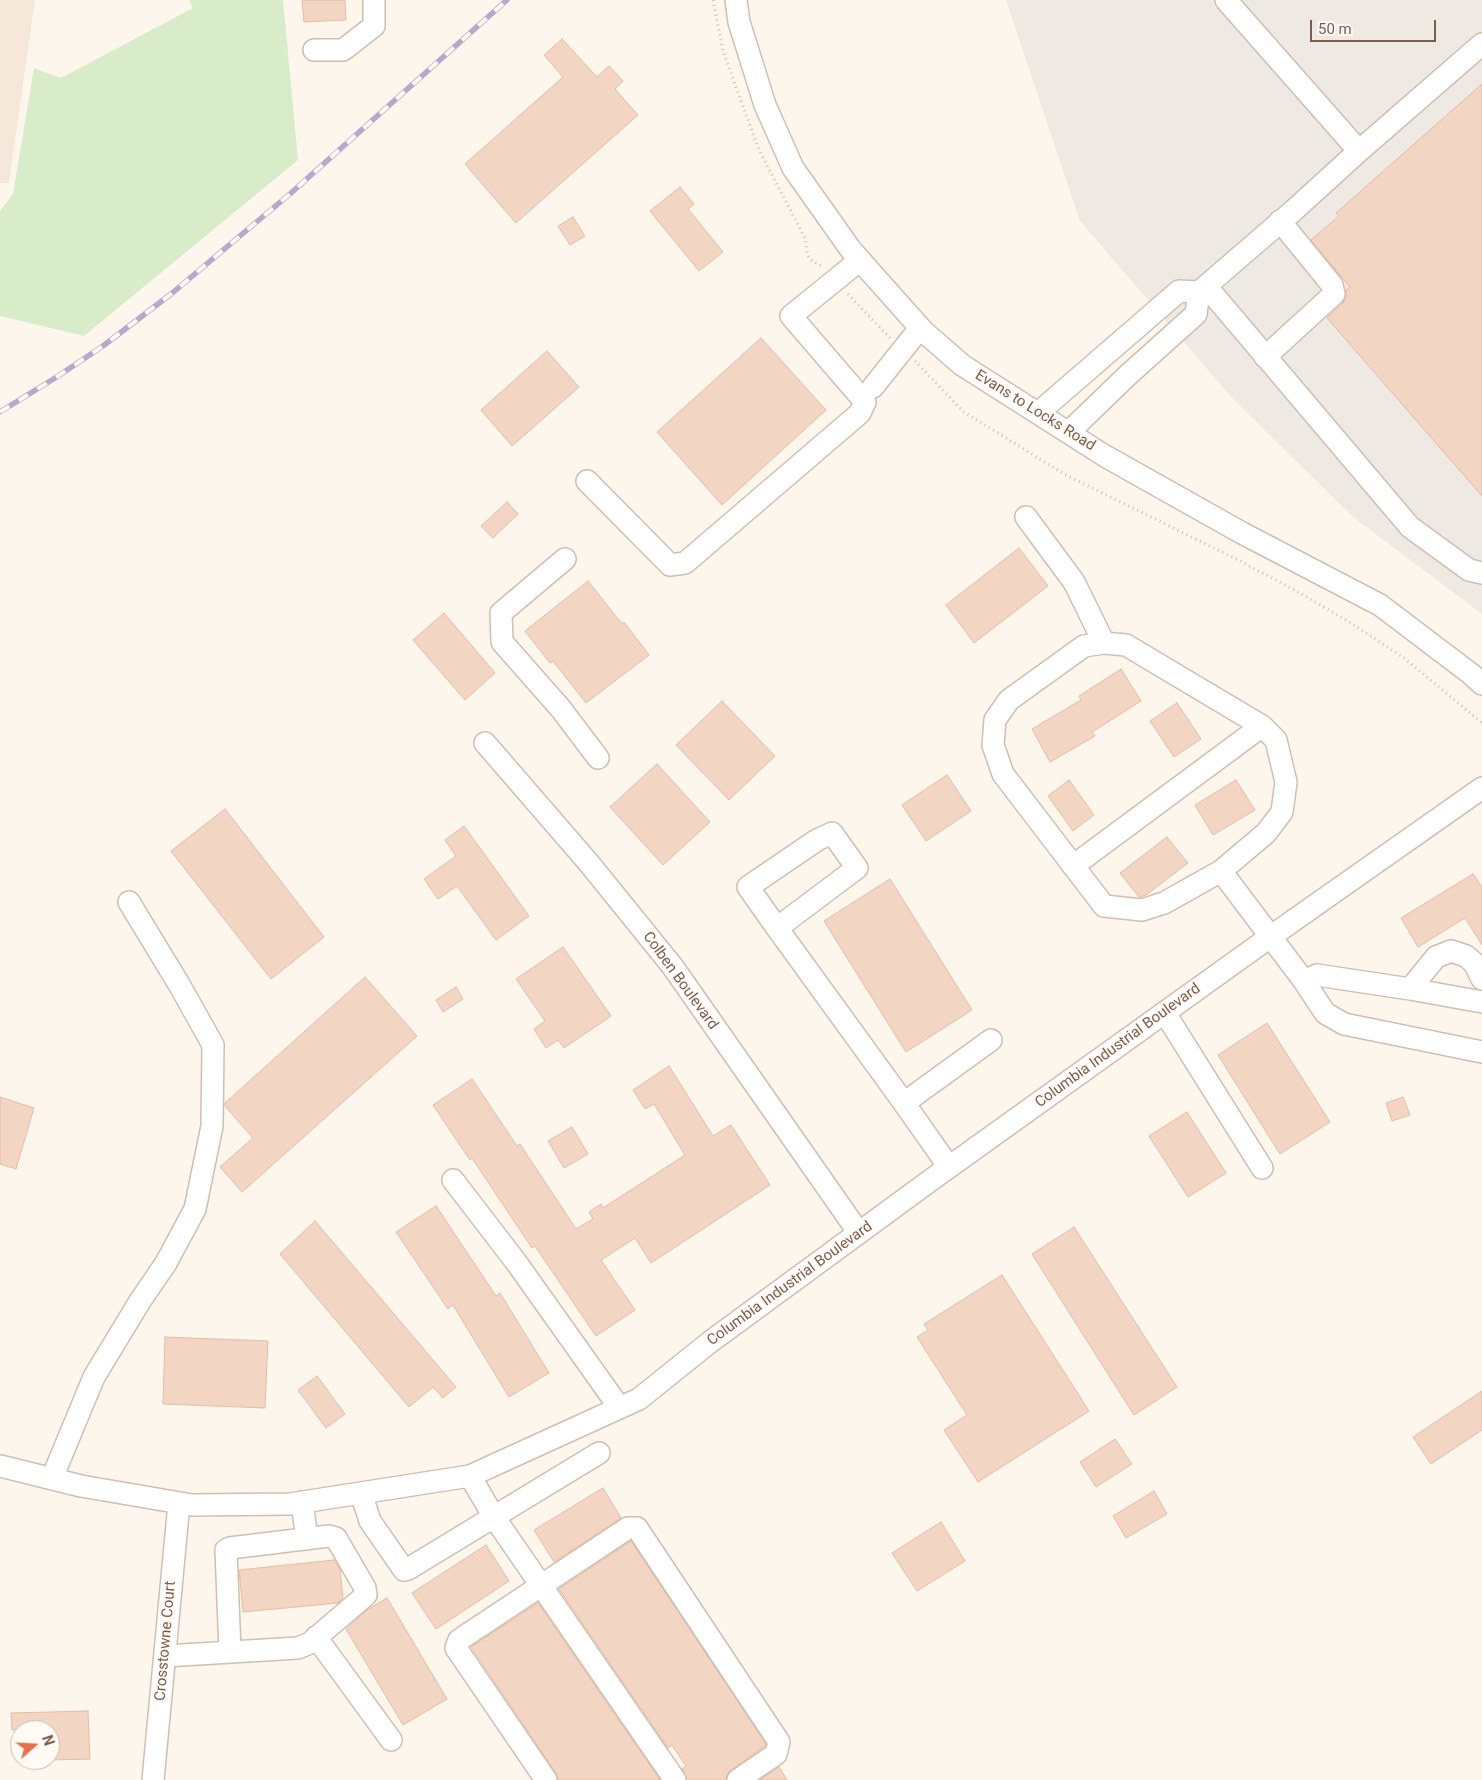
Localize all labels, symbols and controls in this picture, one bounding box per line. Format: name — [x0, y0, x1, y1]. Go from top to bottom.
scale bar — [1312, 10, 1438, 42]
text: 50 m — [1318, 20, 1352, 38]
street label: Evans to Locks Road — [972, 367, 1098, 455]
street label: Colben Boulevard — [638, 928, 722, 1034]
street label: Columbia Industrial Boulevard — [1032, 980, 1204, 1112]
street label: Columbia Industrial Boulevard — [704, 1218, 876, 1350]
street label: Crosstowne Court — [152, 1580, 180, 1702]
north arrow — [10, 1720, 60, 1770]
text: N — [39, 1733, 57, 1748]

